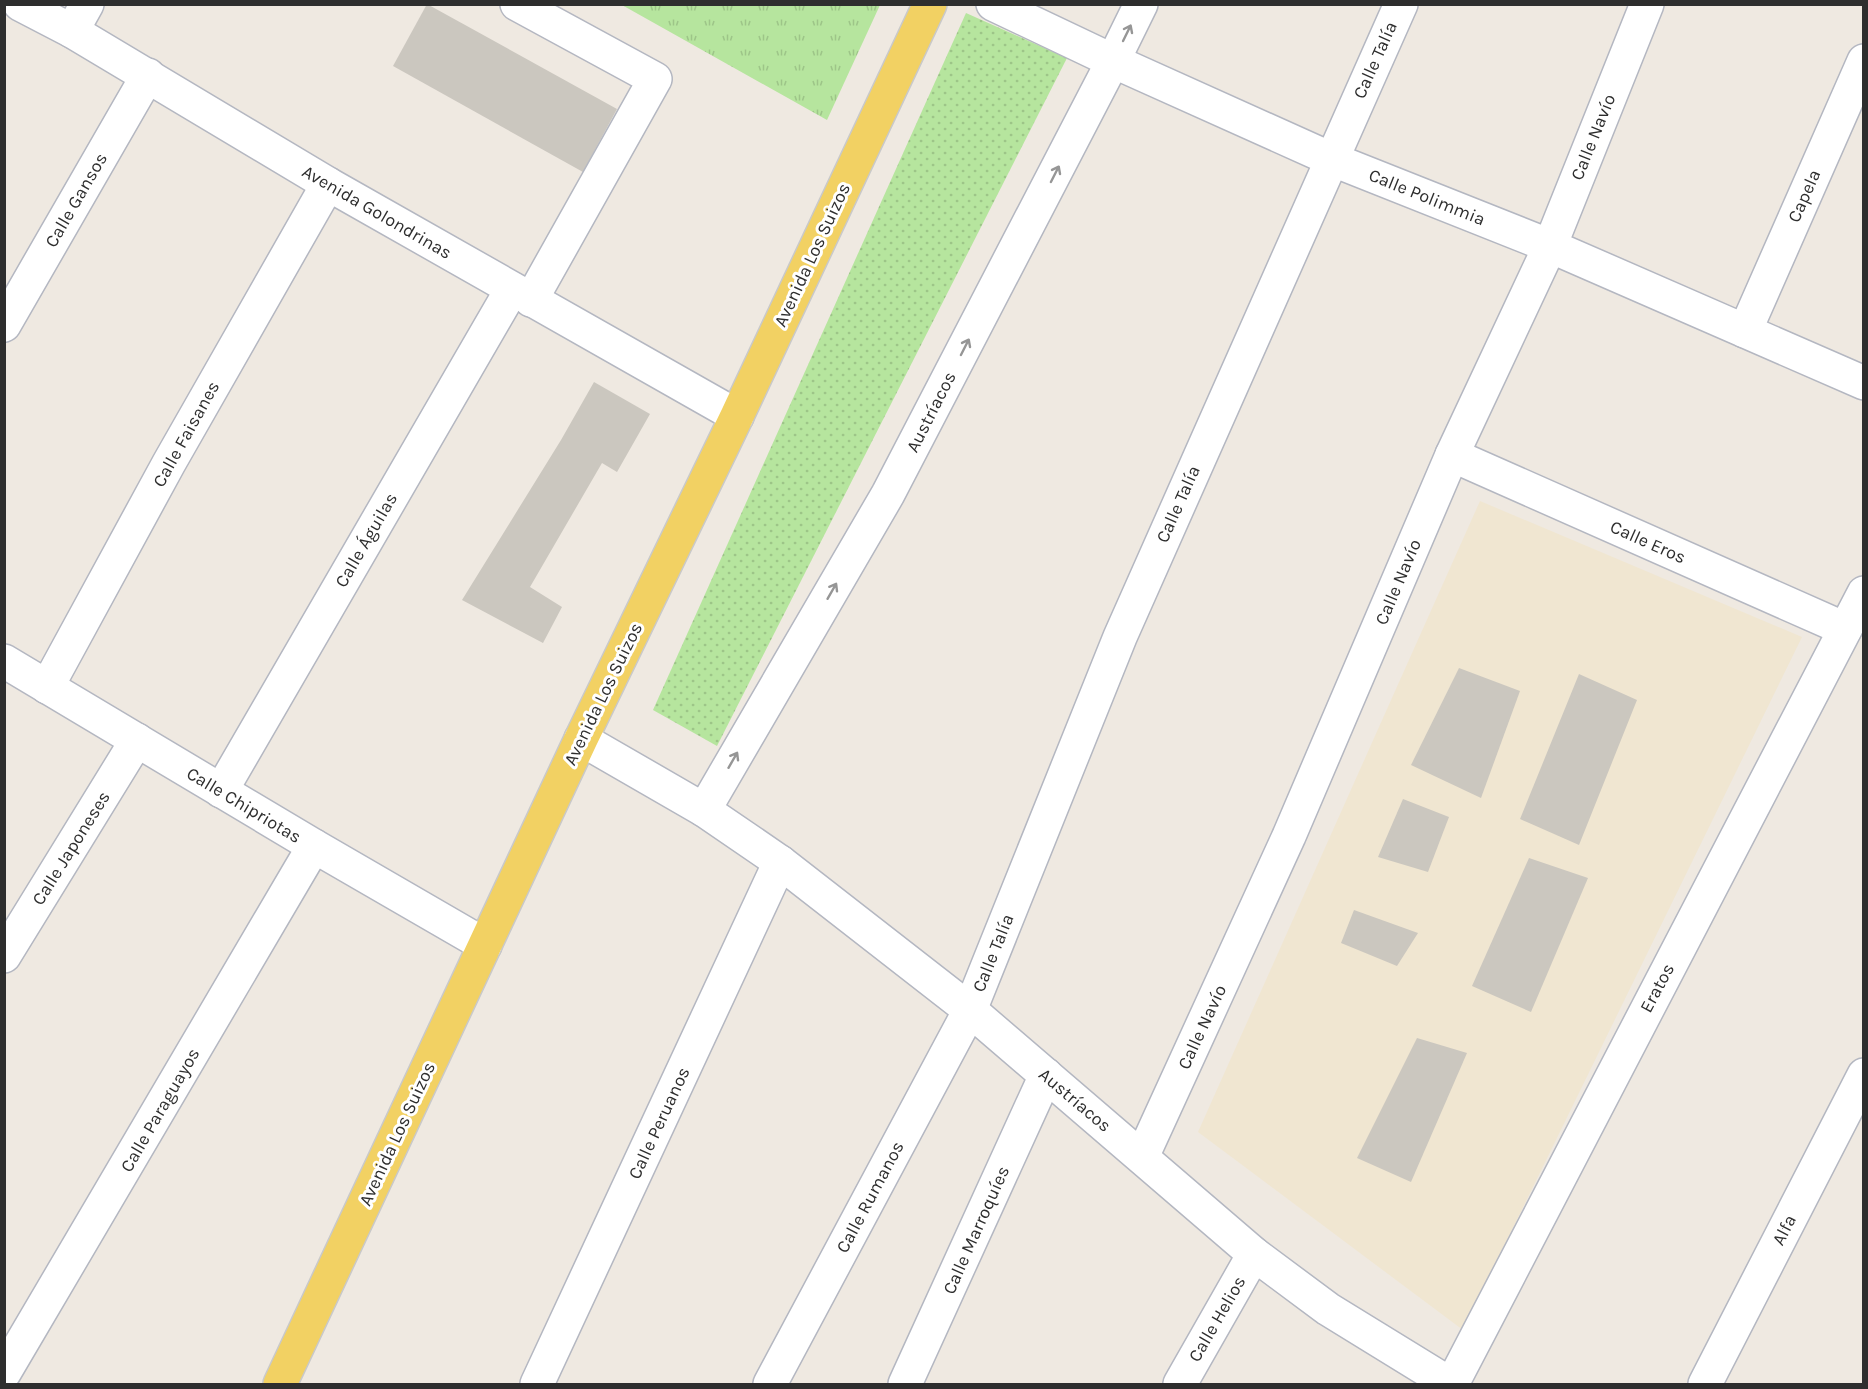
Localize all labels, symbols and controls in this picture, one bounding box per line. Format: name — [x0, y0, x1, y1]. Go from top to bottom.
street label: Calle Talía — [1348, 18, 1402, 102]
one-way arrow — [1122, 24, 1133, 42]
street label: Calle Navío — [1566, 91, 1620, 183]
street label: Calle Gansos — [40, 149, 112, 251]
street label: Avenida Golondrinas — [298, 160, 456, 264]
street label: Calle Polimmia — [1366, 164, 1488, 230]
one-way arrow — [1050, 165, 1061, 183]
street label: Capela — [1783, 166, 1825, 226]
street label: Avenida Los Suizos — [769, 180, 855, 330]
one-way arrow — [960, 338, 971, 356]
street label: Austríacos — [901, 368, 961, 456]
street label: Calle Faisanes — [148, 377, 224, 491]
street label: Calle Talía — [1151, 462, 1205, 546]
street label: Calle Águilas — [329, 488, 402, 591]
street label: Calle Eros — [1607, 516, 1689, 568]
street label: Calle Navío — [1370, 536, 1426, 628]
one-way arrow — [826, 583, 838, 600]
street label: Avenida Los Suizos — [559, 619, 647, 769]
one-way arrow — [728, 752, 740, 769]
street label: Calle Chipriotas — [183, 762, 305, 848]
street label: Calle Japoneses — [27, 787, 115, 909]
street label: Calle Talía — [967, 911, 1019, 995]
street label: Eratos — [1635, 960, 1679, 1016]
street label: Calle Navío — [1173, 981, 1231, 1073]
street label: Calle Paraguayos — [116, 1044, 204, 1176]
street label: Avenida Los Suizos — [354, 1059, 440, 1209]
street label: Calle Peruanos — [623, 1063, 695, 1183]
street label: Austríacos — [1034, 1063, 1116, 1137]
street label: Calle Rumanos — [831, 1137, 909, 1257]
street label: Calle Marroquíes — [938, 1162, 1014, 1298]
street label: Alfa — [1767, 1211, 1801, 1249]
street label: Calle Helios — [1184, 1272, 1250, 1366]

